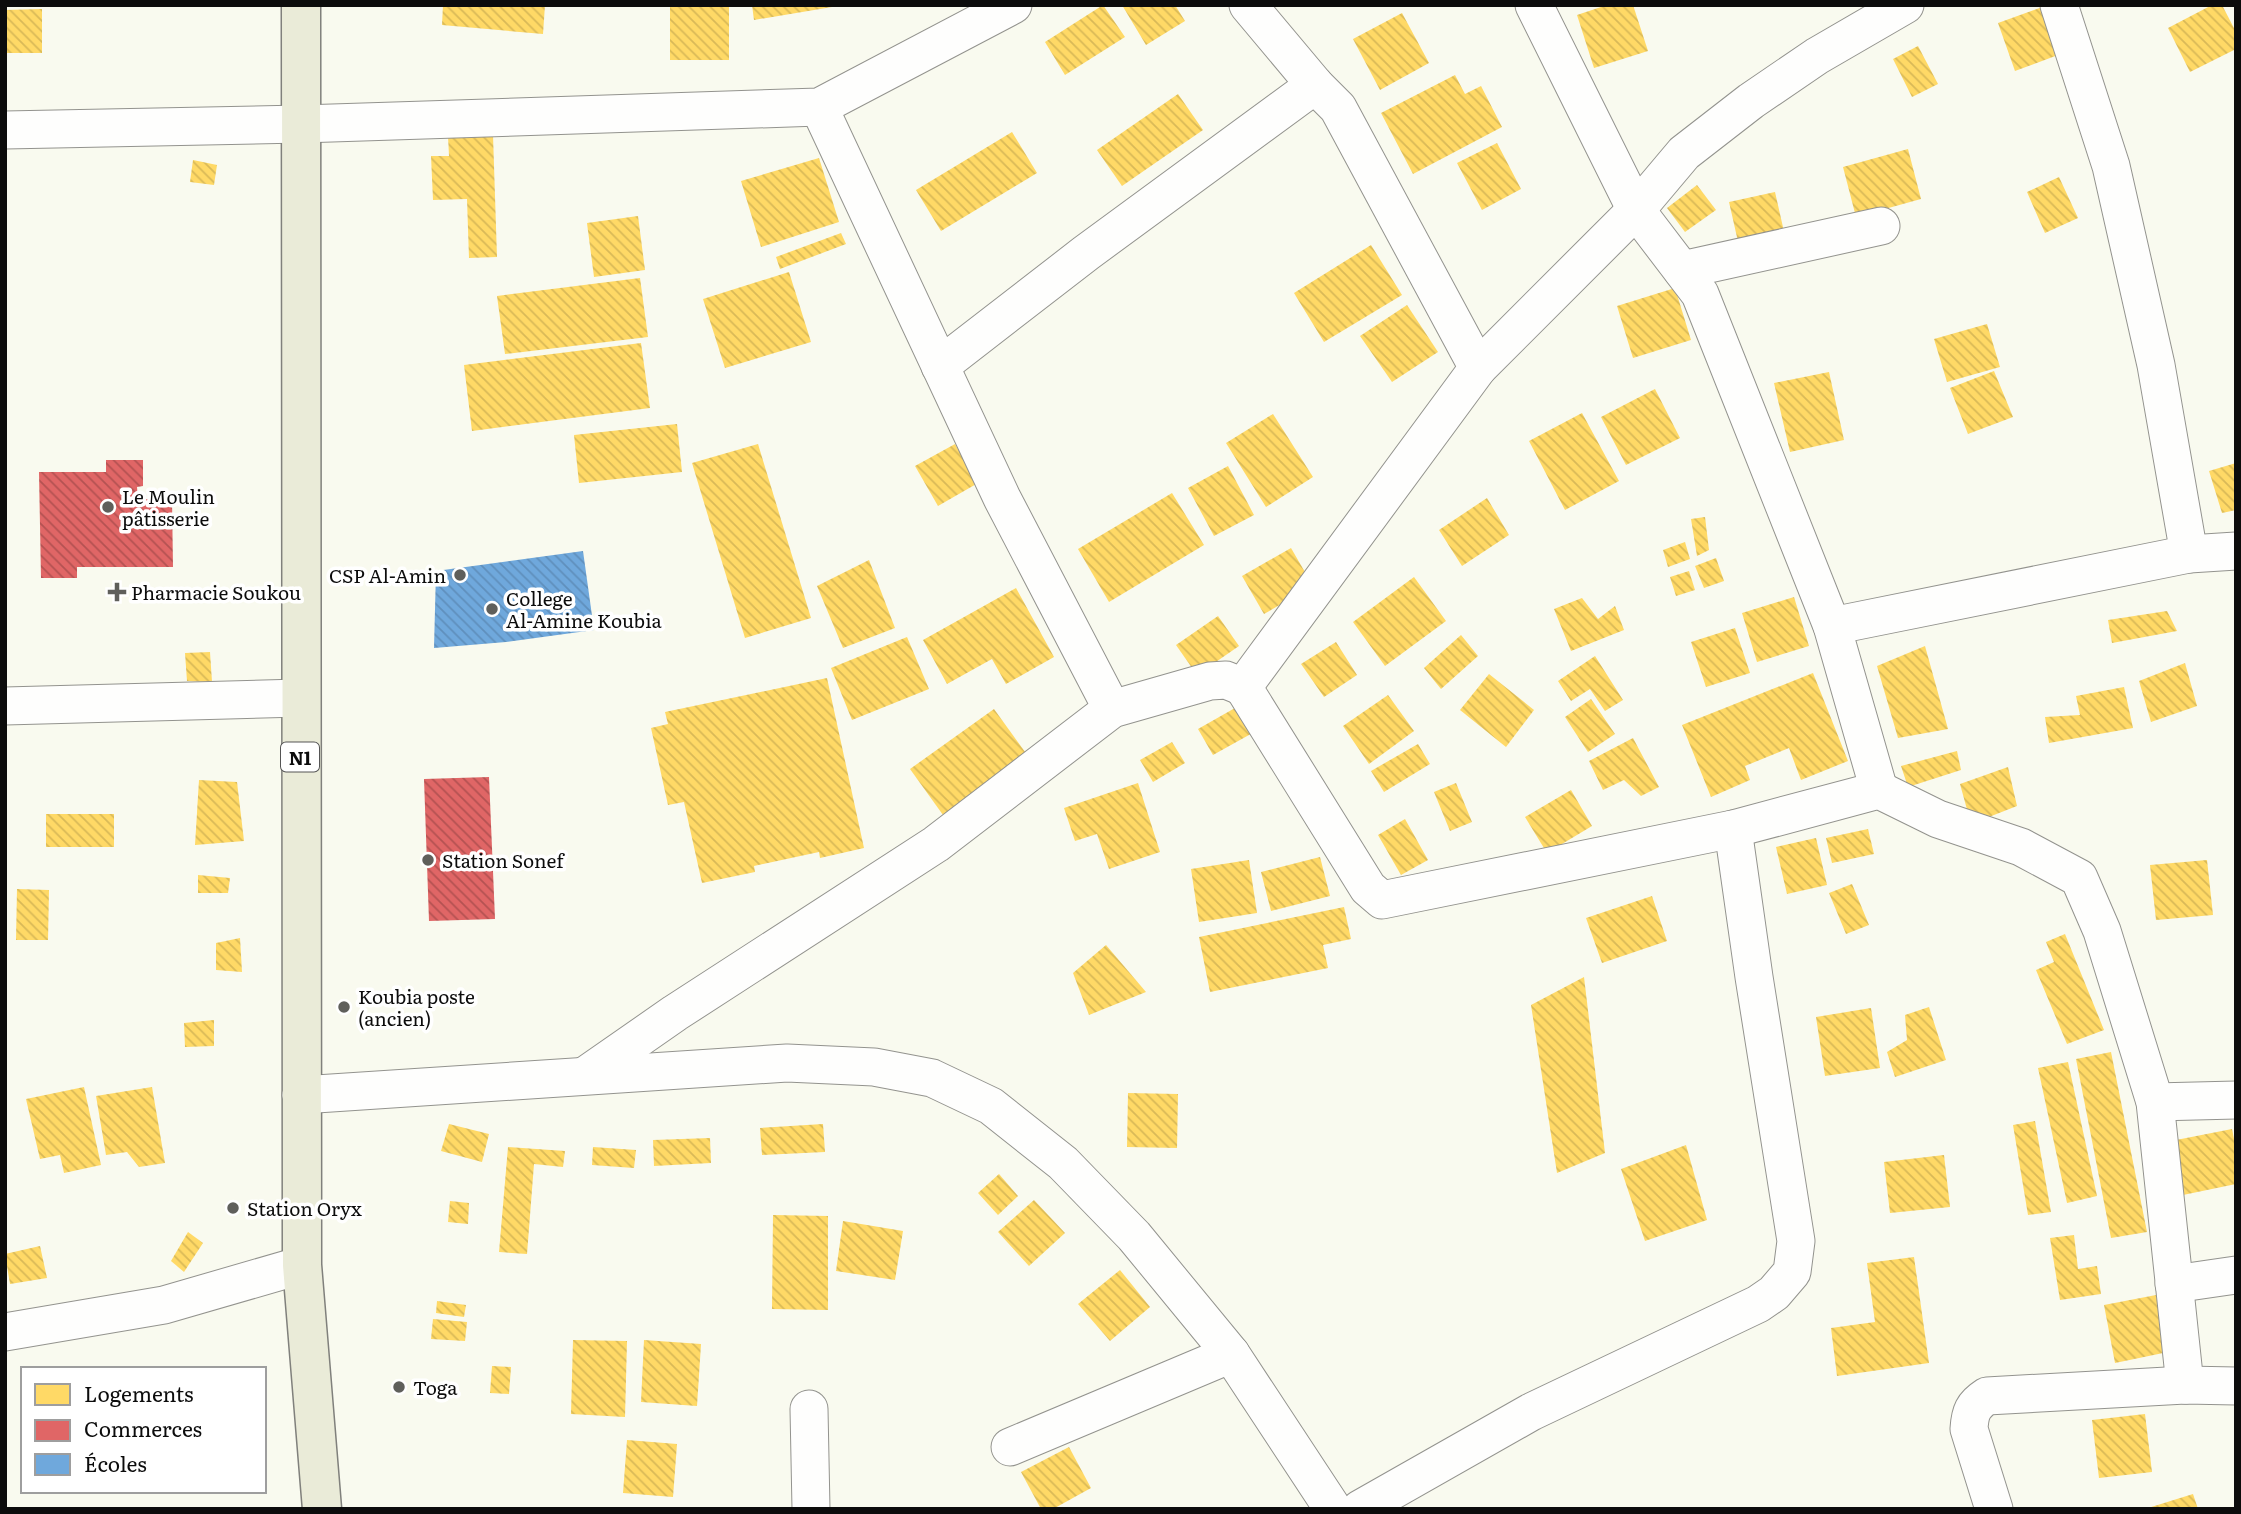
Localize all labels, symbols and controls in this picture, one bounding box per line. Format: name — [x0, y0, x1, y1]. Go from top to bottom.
place label: Le Moulin pâtisserie — [122, 482, 215, 532]
marker: Le Moulin pâtisserie — [100, 499, 116, 515]
place label: CSP Al-Amin — [329, 561, 446, 589]
marker: CSP Al-Amin — [452, 567, 468, 583]
place label: Pharmacie Soukou — [131, 578, 301, 606]
marker: Pharmacie Soukou — [109, 584, 125, 600]
place label: College Al-Amine Koubia — [506, 584, 662, 634]
marker: College Al-Amine Koubia — [484, 601, 500, 617]
road number: N1 — [281, 742, 319, 772]
place label: Station Sonef — [442, 846, 565, 874]
marker: Station Sonef — [420, 852, 436, 868]
place label: Koubia poste (ancien) — [358, 982, 475, 1032]
marker: Koubia poste (ancien) — [336, 999, 352, 1015]
place label: Station Oryx — [247, 1194, 362, 1222]
marker: Station Oryx — [225, 1200, 241, 1216]
legend — [21, 1367, 266, 1493]
place label: Toga — [413, 1373, 458, 1401]
text: Logements — [84, 1377, 193, 1408]
marker: Toga — [391, 1379, 407, 1395]
text: Commerces — [84, 1412, 202, 1443]
text: Écoles — [84, 1447, 147, 1478]

